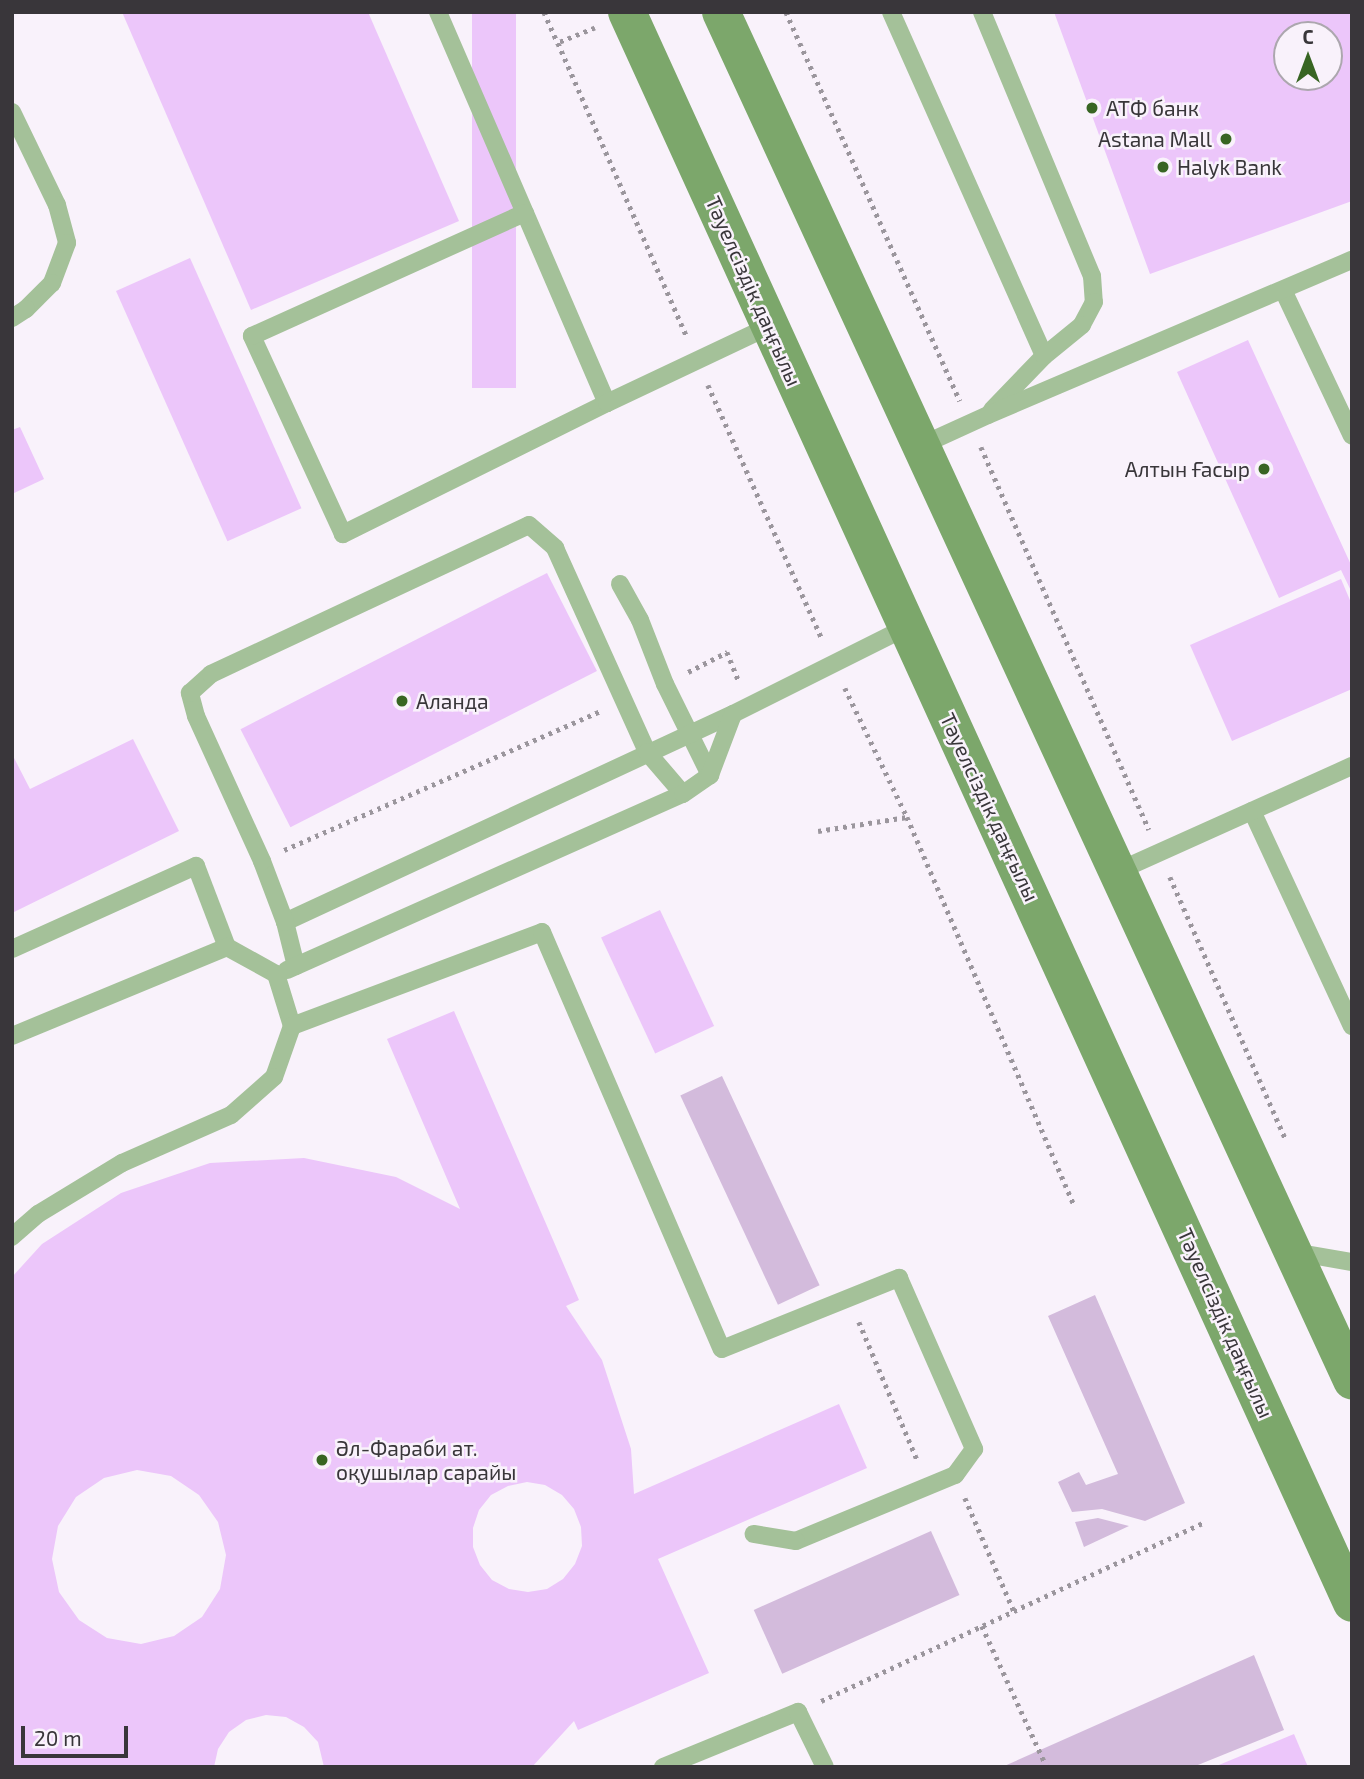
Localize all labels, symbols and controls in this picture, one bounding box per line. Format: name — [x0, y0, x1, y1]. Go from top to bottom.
north arrow — [1273, 21, 1343, 91]
text: С — [1302, 25, 1314, 48]
place label: АТФ банк — [1106, 95, 1199, 121]
marker: АТФ банк — [1084, 100, 1100, 116]
place label: Astana Mall — [1098, 126, 1212, 152]
marker: Astana Mall — [1218, 131, 1234, 147]
place label: Halyk Bank — [1177, 154, 1282, 180]
marker: Halyk Bank — [1155, 159, 1171, 175]
street label: Тәуелсіздік даңғылы — [701, 192, 807, 390]
place label: Алтын Ғасыр — [1125, 456, 1250, 482]
marker: Алтын Ғасыр — [1256, 461, 1272, 477]
place label: Аланда — [416, 688, 489, 714]
marker: Аланда — [394, 693, 410, 709]
street label: Тәуелсіздік даңғылы — [935, 709, 1045, 905]
street label: Тәуелсіздік даңғылы — [1173, 1224, 1279, 1422]
place label: Әл-Фараби ат. оқушылар сарайы — [336, 1435, 516, 1485]
marker: Әл-Фараби ат. оқушылар сарайы — [314, 1452, 330, 1468]
scale bar — [24, 1712, 131, 1756]
text: 20 m — [34, 1725, 82, 1750]

